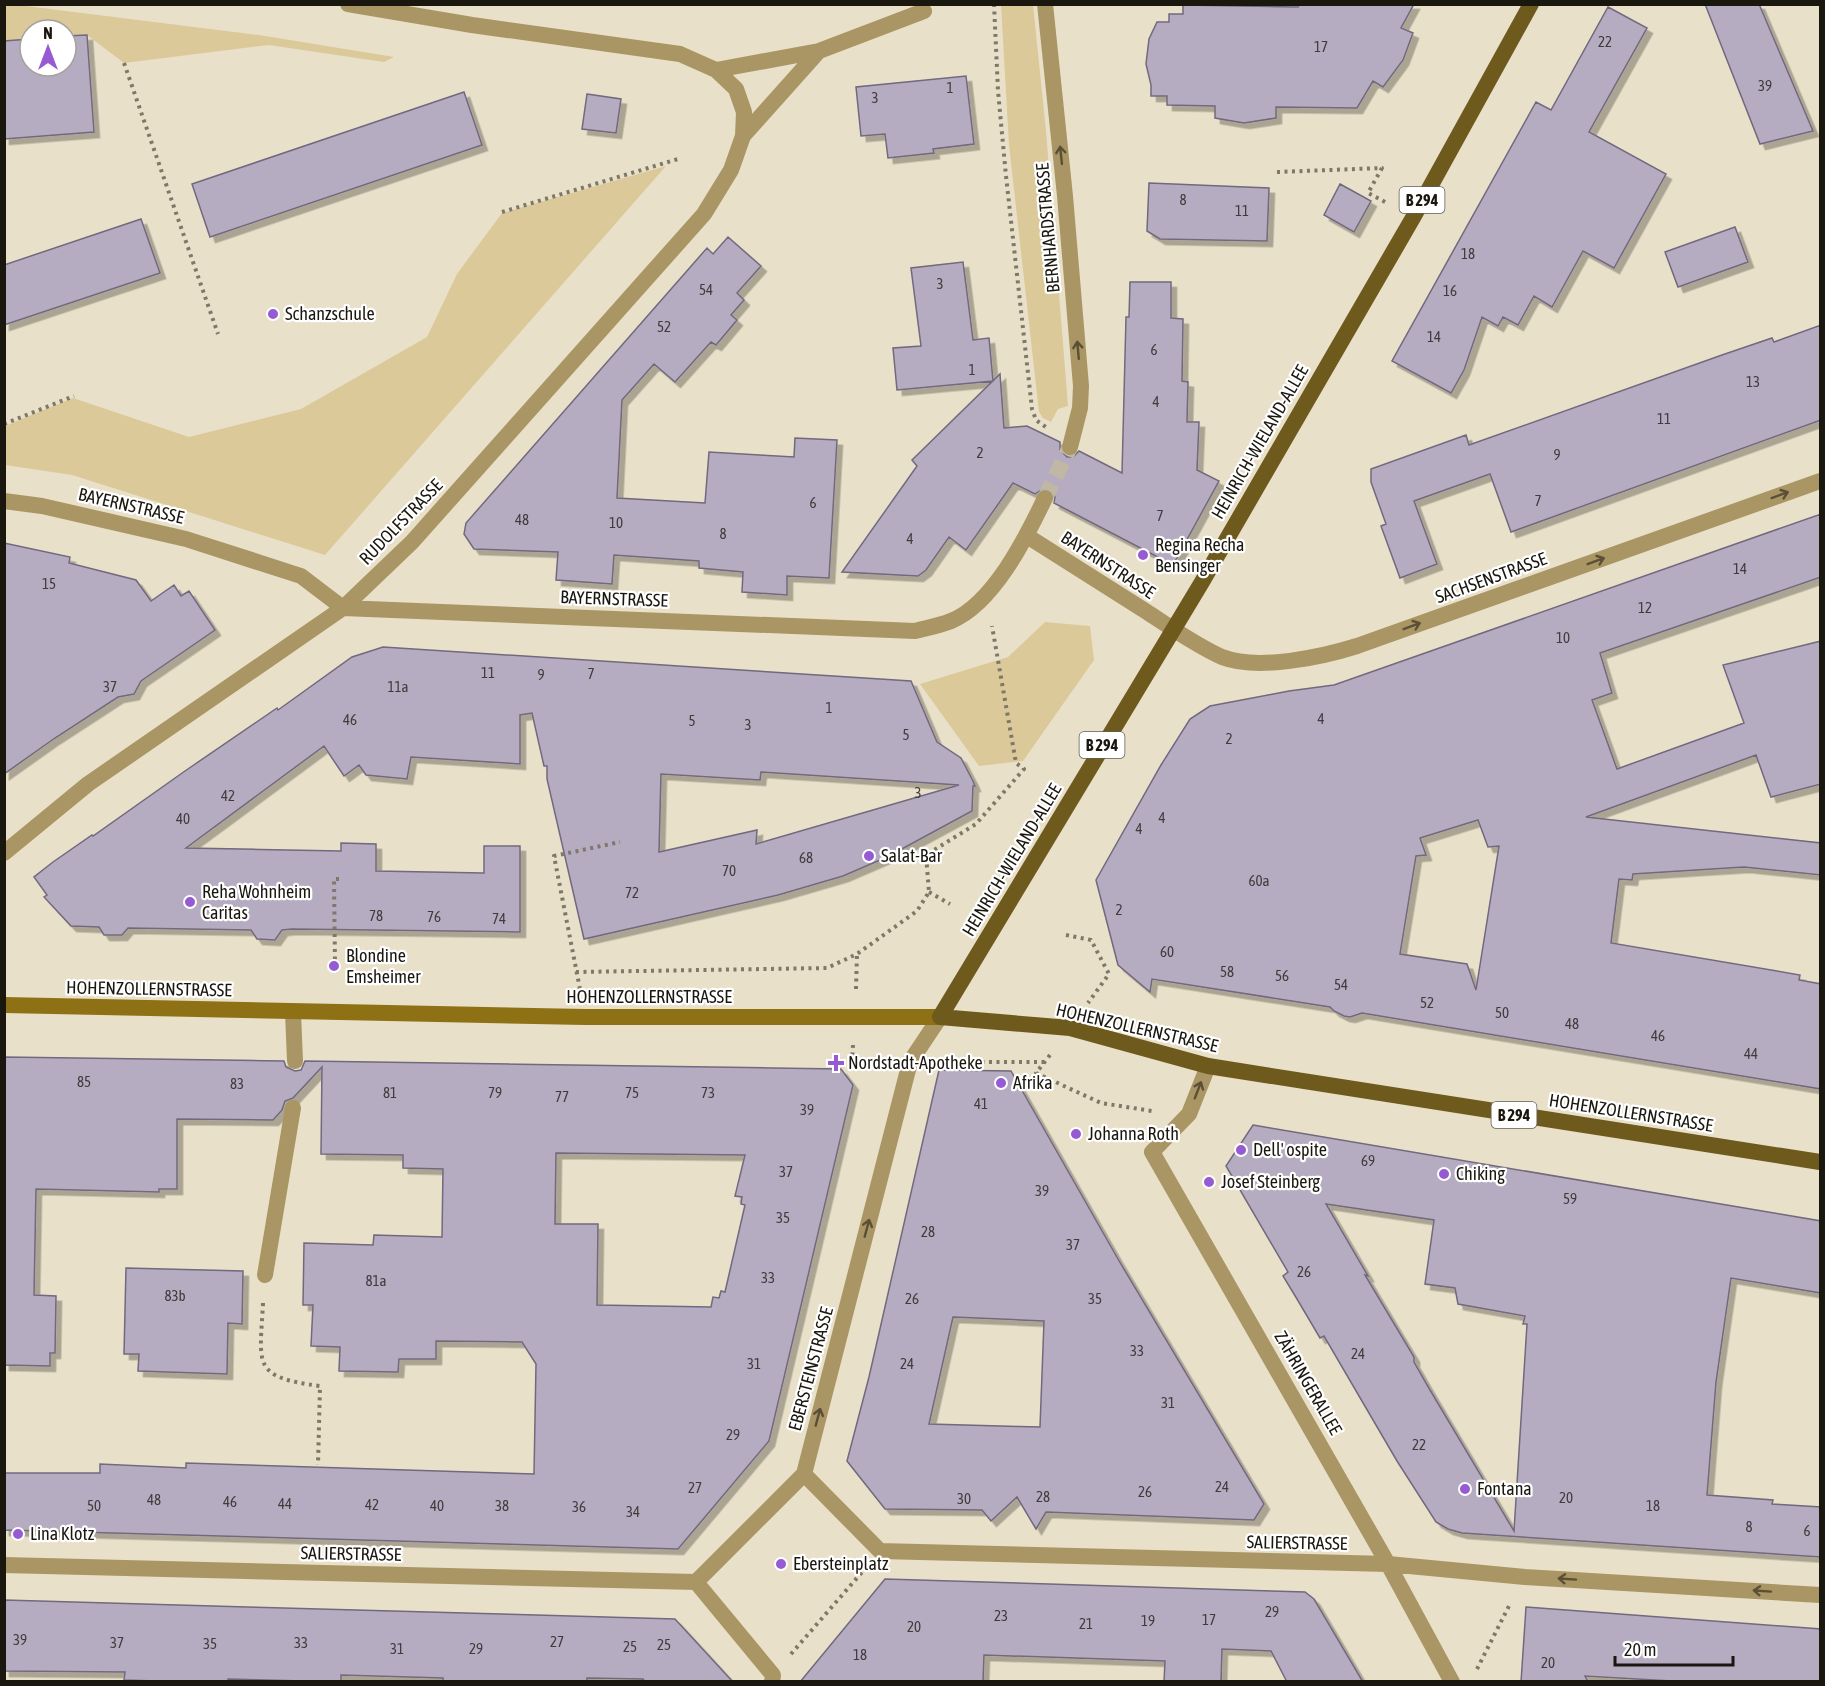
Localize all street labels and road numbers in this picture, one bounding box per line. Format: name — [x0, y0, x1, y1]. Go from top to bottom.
street label: BERNHARDSTRASSE — [1031, 162, 1064, 294]
road number: B 294 — [1400, 187, 1444, 213]
street label: HEINRICH-WIELAND-ALLEE — [1207, 361, 1312, 523]
street label: RUDOLFSTRASSE — [355, 474, 447, 569]
street label: BAYERNSTRASSE — [76, 483, 186, 528]
street label: BAYERNSTRASSE — [1057, 526, 1159, 603]
street label: SACHSENSTRASSE — [1432, 548, 1550, 607]
street label: BAYERNSTRASSE — [560, 586, 669, 611]
road number: B 294 — [1080, 732, 1124, 758]
street label: HEINRICH-WIELAND-ALLEE — [958, 779, 1066, 940]
street label: HOHENZOLLERNSTRASSE — [66, 977, 232, 1000]
street label: HOHENZOLLERNSTRASSE — [566, 986, 732, 1007]
street label: HOHENZOLLERNSTRASSE — [1054, 999, 1220, 1056]
street label: HOHENZOLLERNSTRASSE — [1548, 1089, 1715, 1136]
road number: B 294 — [1492, 1102, 1537, 1128]
street label: EBERSTEINSTRASSE — [784, 1304, 837, 1433]
street label: ZÄHRINGERALLEE — [1270, 1327, 1347, 1438]
street label: SALIERSTRASSE — [1246, 1531, 1348, 1554]
street label: SALIERSTRASSE — [300, 1542, 402, 1565]

